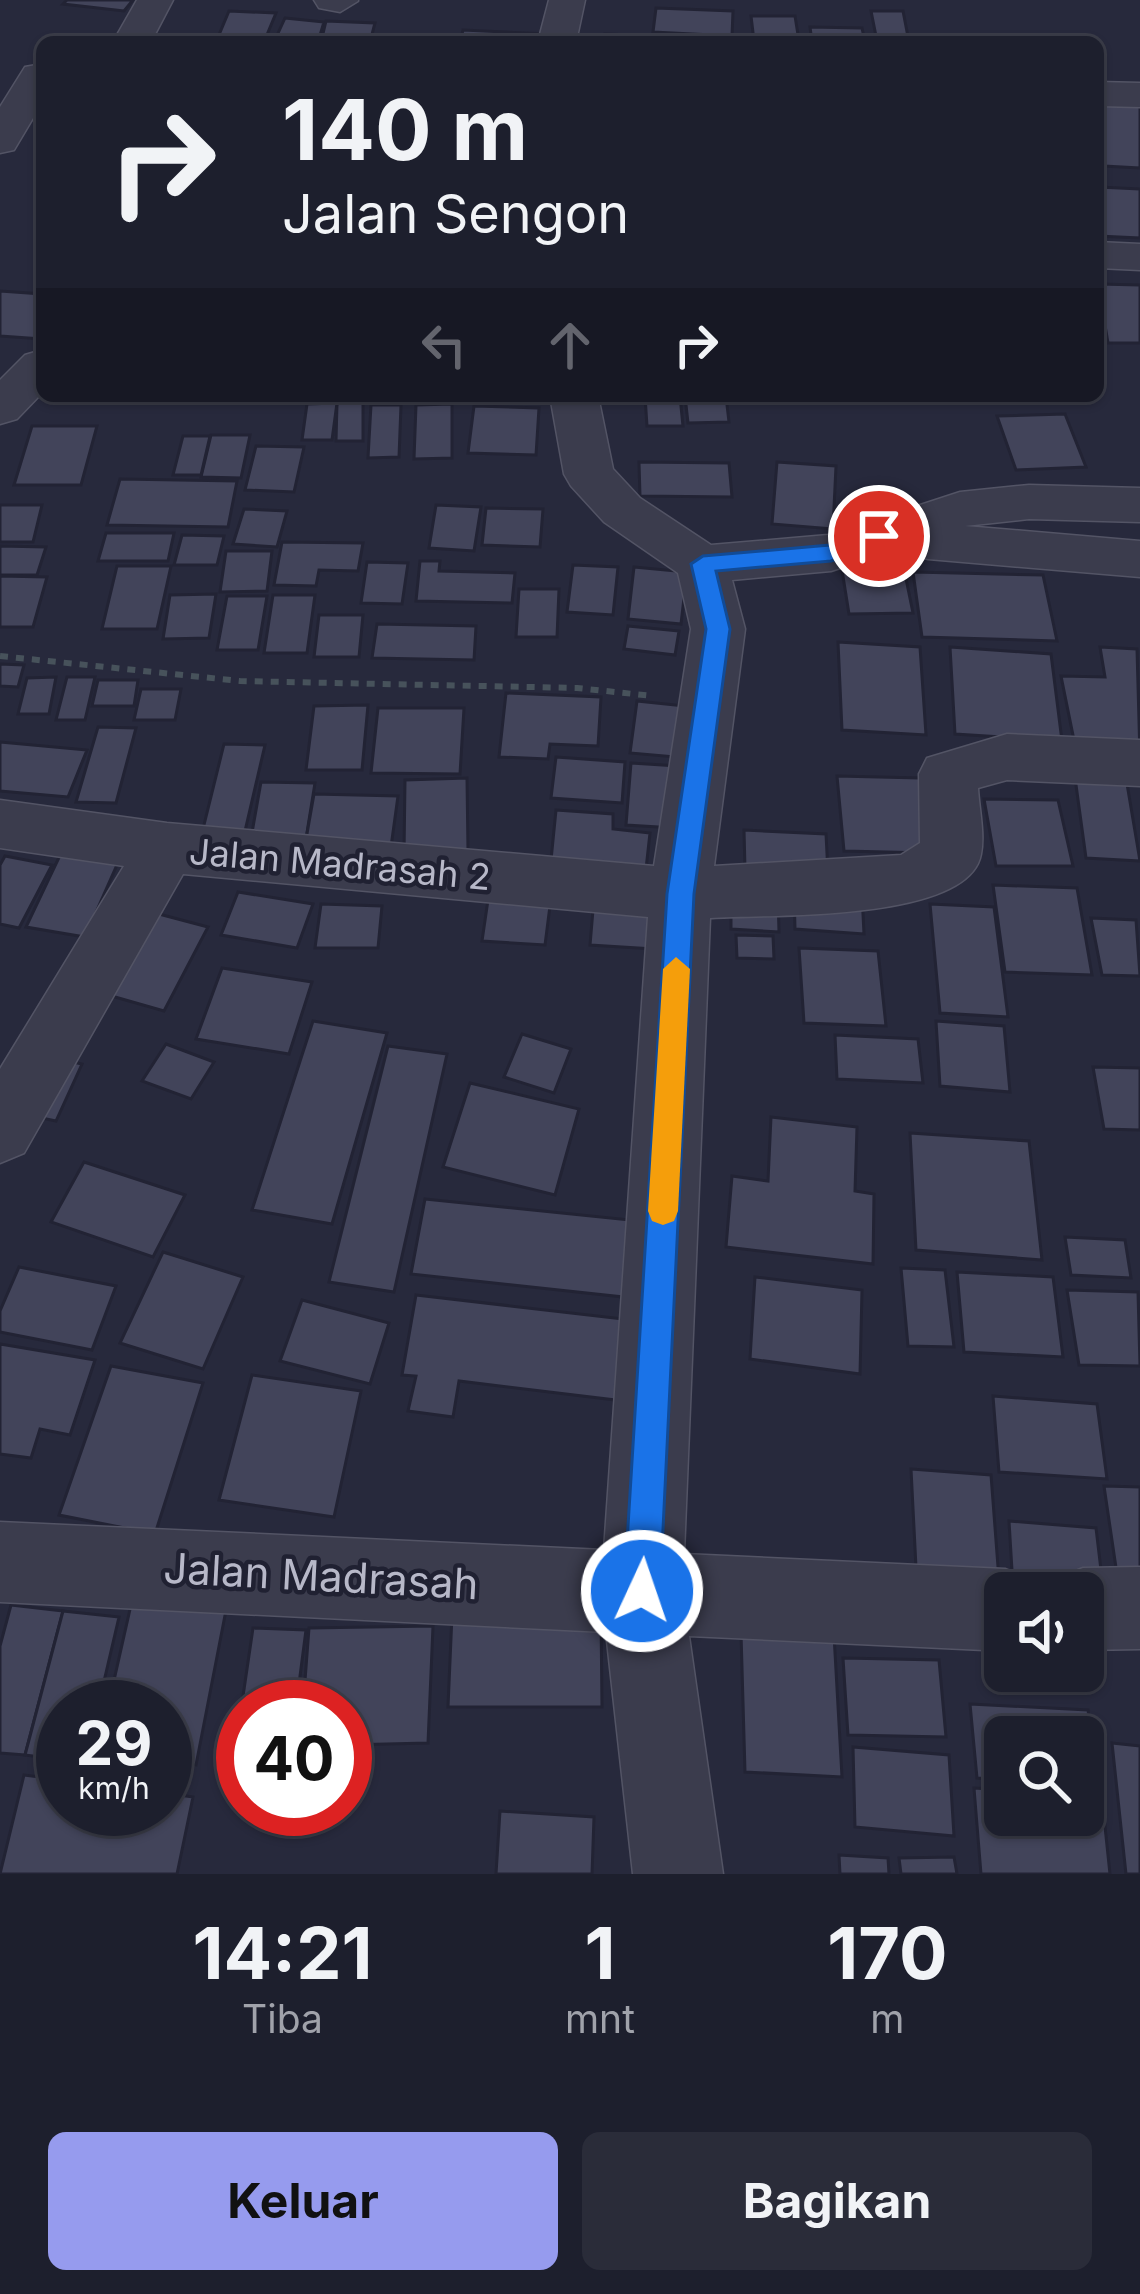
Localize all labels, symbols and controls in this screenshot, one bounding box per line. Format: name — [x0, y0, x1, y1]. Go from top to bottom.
text: 140 m — [282, 79, 528, 180]
icon: right — [84, 84, 240, 240]
text: Jalan Sengon — [282, 181, 629, 246]
icon: left — [411, 312, 477, 378]
icon: ahead — [537, 312, 603, 378]
icon: right — [663, 312, 729, 378]
pin — [828, 485, 930, 587]
icon: arrive — [846, 503, 912, 569]
street label: Jalan Madrasah 2 — [188, 829, 492, 899]
position arrow — [579, 1528, 705, 1654]
street label: Jalan Madrasah — [162, 1542, 480, 1609]
map controls — [984, 1572, 1104, 1836]
button: sound — [984, 1572, 1104, 1692]
speed limit sign: 40 — [216, 1680, 372, 1836]
text: 29 — [76, 1707, 152, 1779]
button: search — [984, 1716, 1104, 1836]
text: km/h — [78, 1770, 150, 1806]
text: 14:21 — [192, 1909, 373, 1996]
text: 1 — [584, 1909, 615, 1996]
text: 170 — [827, 1909, 948, 1996]
text: Tiba — [242, 1995, 323, 2042]
text: mnt — [565, 1995, 635, 2042]
text: m — [870, 1995, 905, 2042]
button: Keluar — [48, 2132, 558, 2270]
button: Bagikan — [582, 2132, 1092, 2270]

